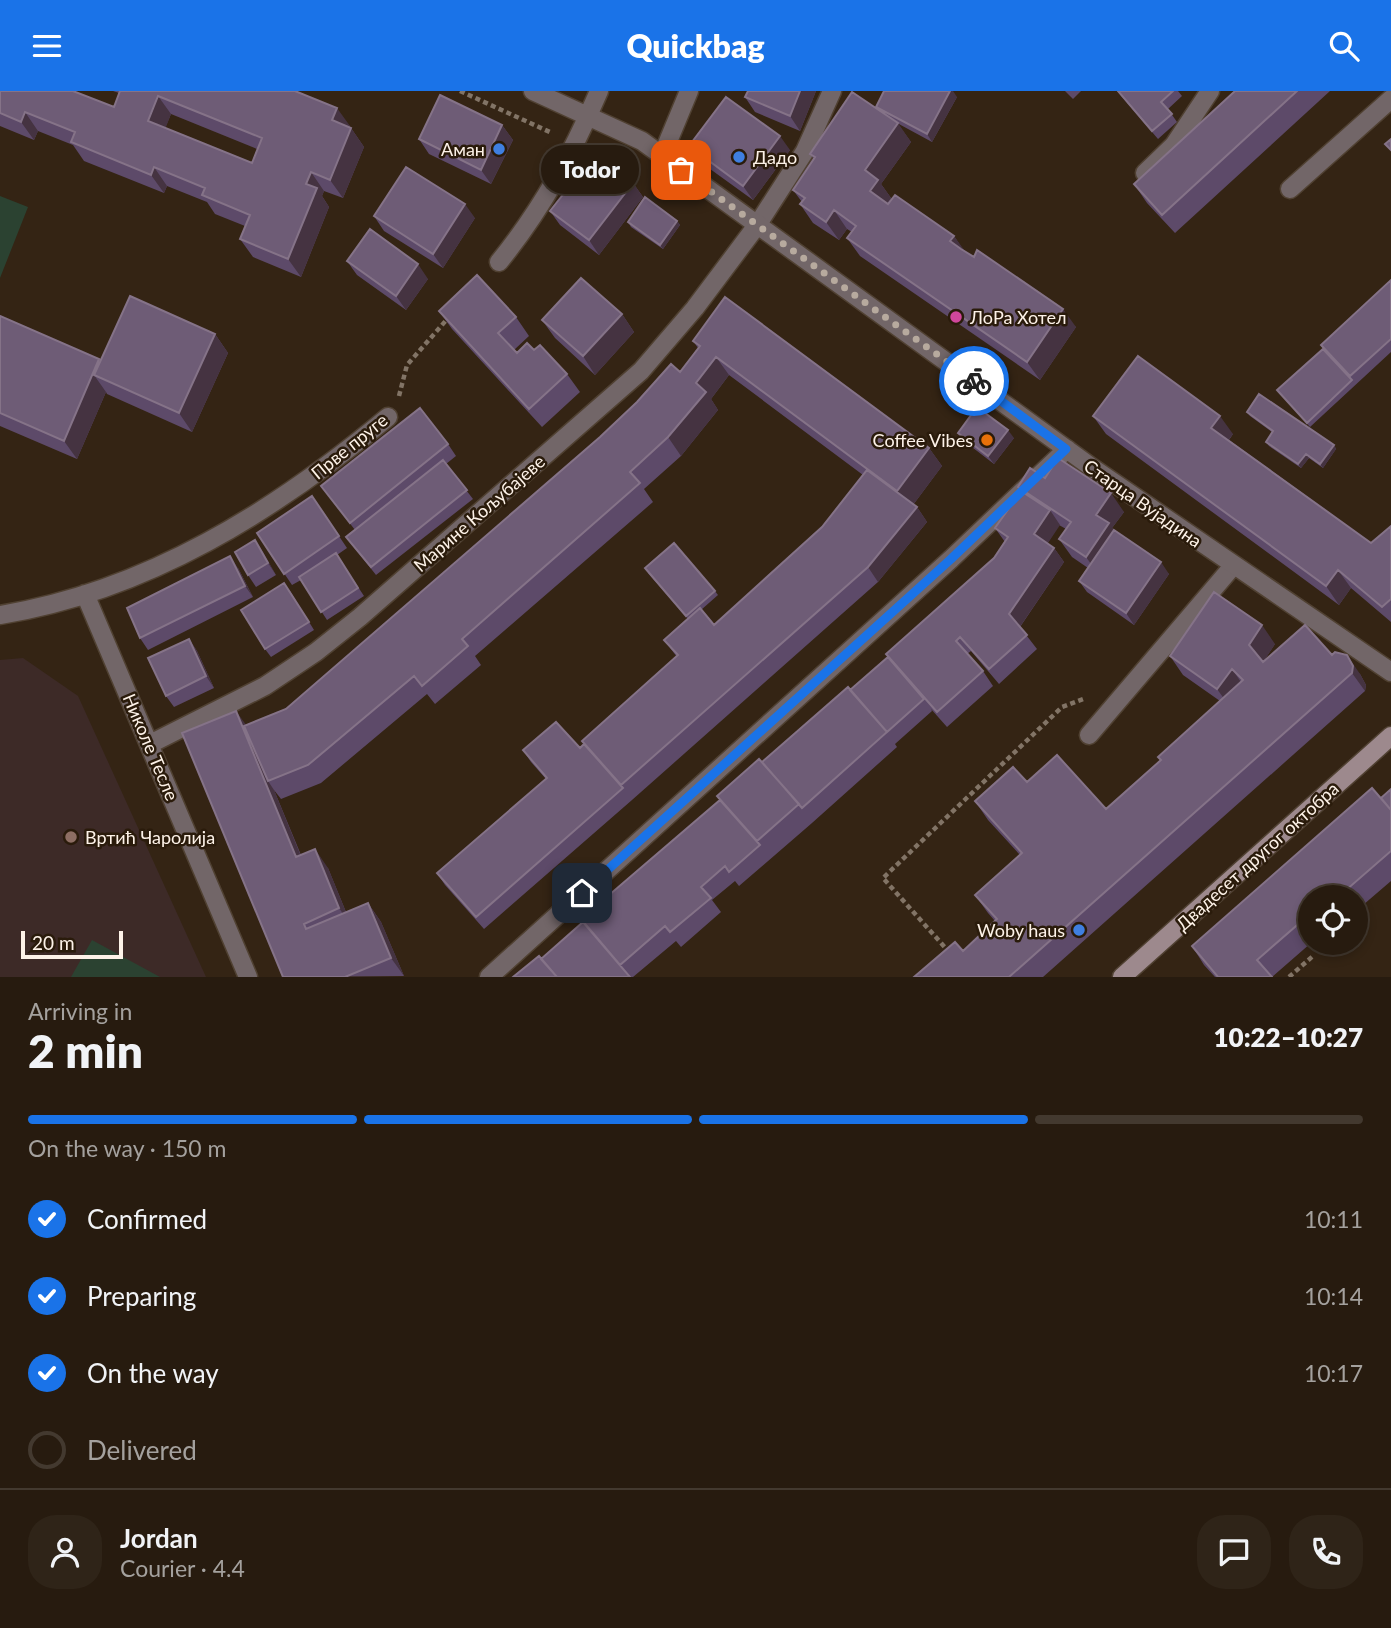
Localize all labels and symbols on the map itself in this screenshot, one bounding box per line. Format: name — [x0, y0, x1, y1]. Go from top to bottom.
place label: Аман — [441, 138, 485, 160]
pin — [651, 140, 711, 200]
marker: Аман — [491, 141, 507, 157]
callout: Todor — [541, 146, 639, 195]
place label: Дадо — [753, 146, 797, 168]
marker: Дадо — [731, 149, 747, 165]
place label: ЛоРа Хотел — [969, 306, 1067, 328]
marker: ЛоРа Хотел — [948, 309, 964, 325]
courier — [939, 346, 1009, 416]
street label: Прве пруге — [306, 409, 392, 483]
place label: Coffee Vibes — [873, 429, 973, 451]
marker: Coffee Vibes — [979, 432, 995, 448]
street label: Марине Кољубајеве — [409, 450, 549, 576]
street label: Старца Вујадина — [1080, 454, 1206, 552]
street label: Николе Тесле — [119, 690, 183, 804]
street label: Двадесет другог октобра — [1171, 777, 1343, 935]
place label: Вртић Чаролија — [85, 826, 215, 848]
marker: Вртић Чаролија — [63, 829, 79, 845]
pin — [552, 863, 612, 923]
place label: Woby haus — [977, 919, 1065, 941]
marker: Woby haus — [1071, 922, 1087, 938]
scale bar — [21, 928, 122, 960]

